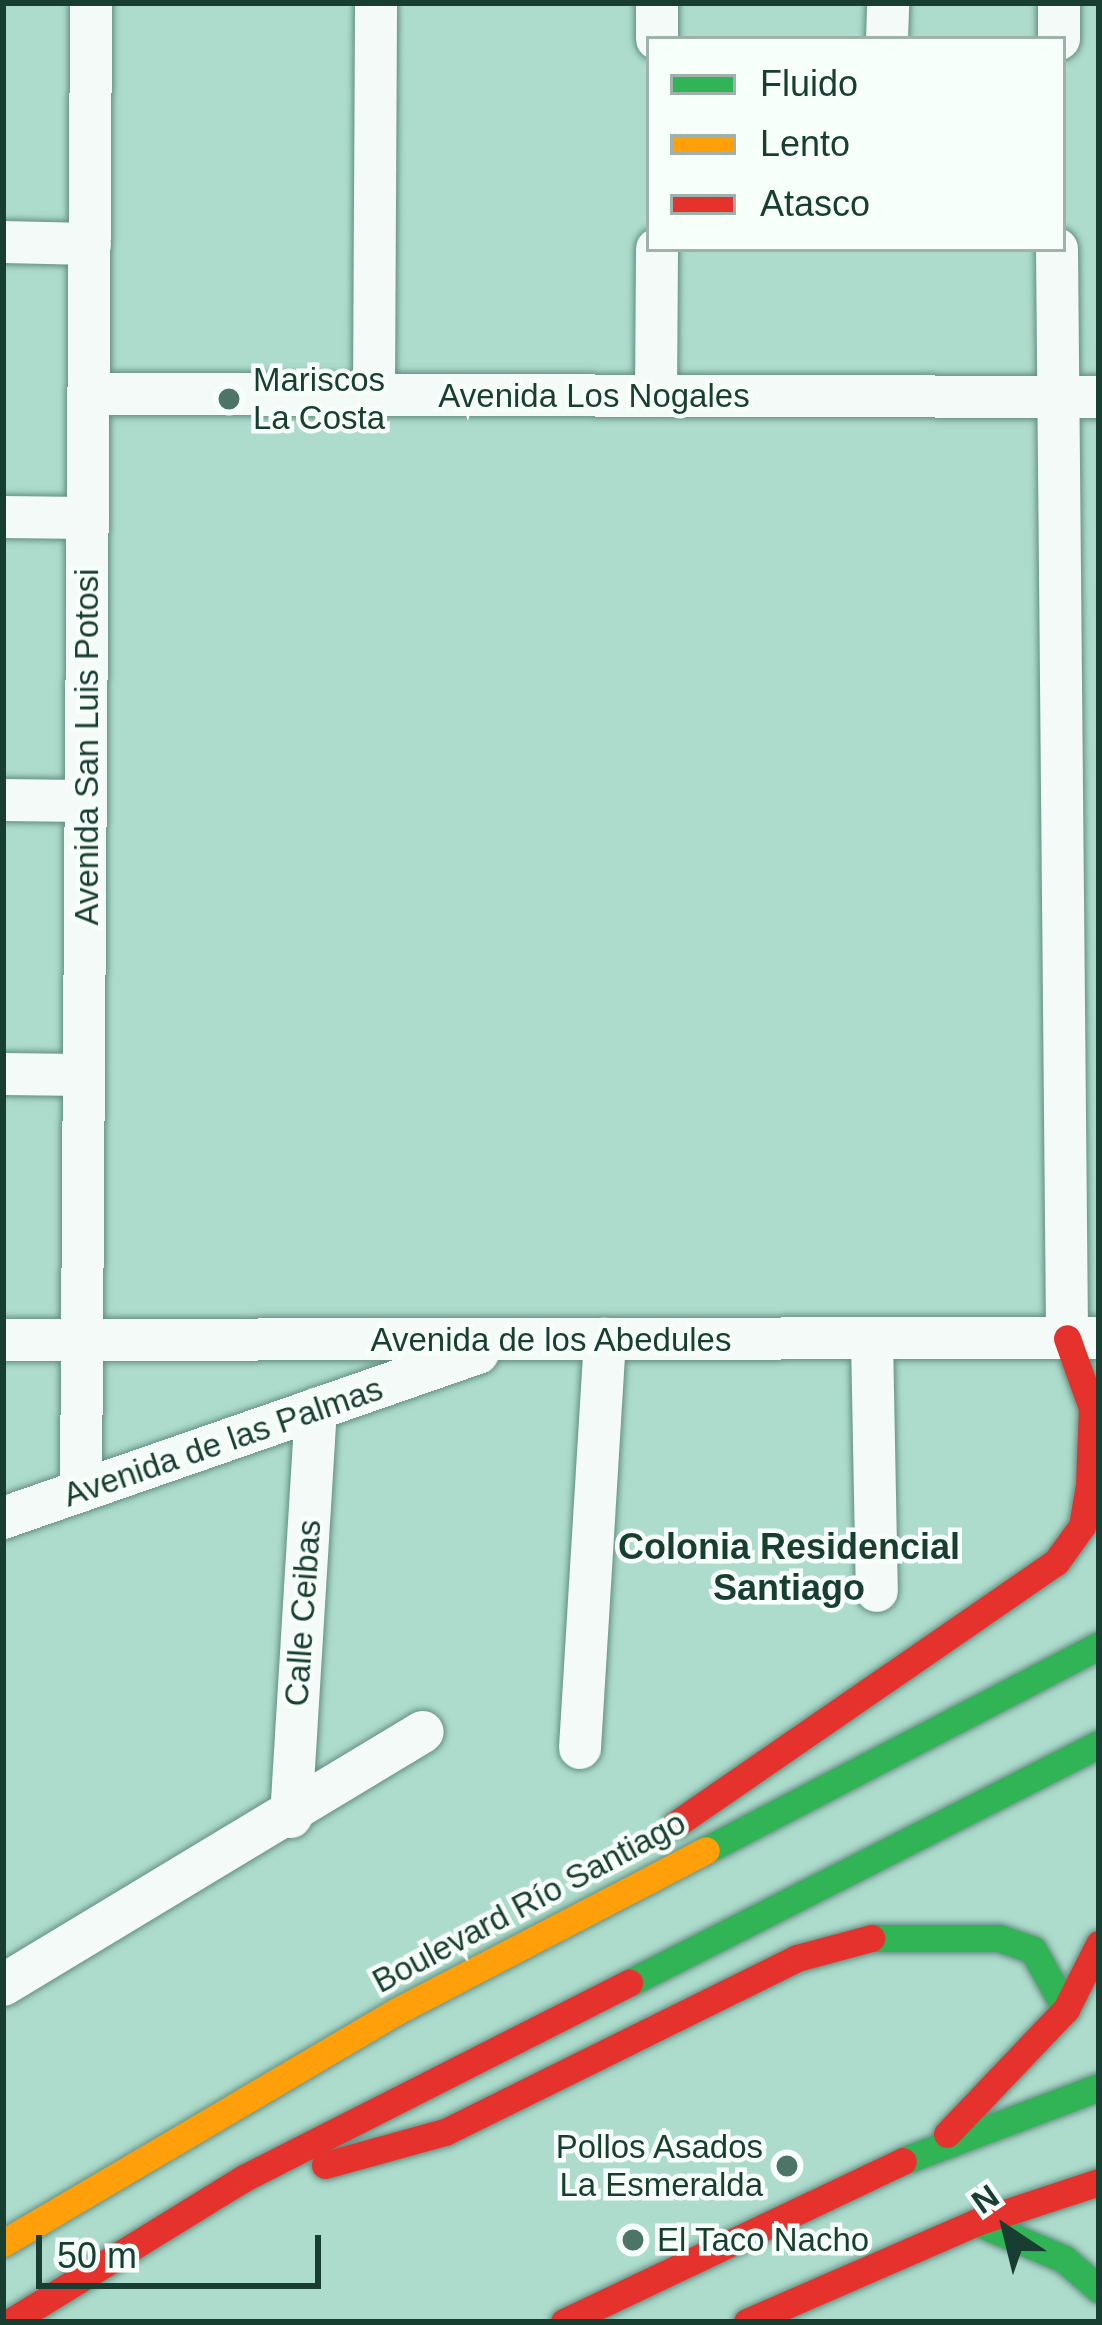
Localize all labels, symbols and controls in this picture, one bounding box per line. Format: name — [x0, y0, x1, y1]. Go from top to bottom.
legend — [646, 36, 1066, 252]
text: Fluido — [760, 63, 858, 104]
text: Lento — [760, 123, 850, 164]
text: Atasco — [760, 183, 870, 224]
place label: Mariscos La Costa — [253, 360, 385, 438]
street label: Avenida Los Nogales — [438, 376, 750, 416]
marker: Mariscos La Costa — [216, 386, 242, 412]
street label: Avenida San Luis Potosi — [67, 568, 107, 926]
street label: Avenida de los Abedules — [370, 1320, 732, 1360]
street label: Avenida de las Palmas — [58, 1369, 388, 1515]
street label: Calle Ceibas — [277, 1518, 329, 1708]
district label: Colonia Residencial Santiago — [618, 1524, 960, 1609]
street label: Boulevard Río Santiago — [366, 1803, 692, 2001]
place label: Pollos Asados La Esmeralda — [554, 2127, 763, 2205]
marker: Pollos Asados La Esmeralda — [774, 2153, 800, 2179]
north arrow — [946, 2169, 1066, 2289]
text: N — [965, 2177, 1005, 2221]
scale bar — [42, 2211, 327, 2285]
place label: El Taco Nacho — [657, 2220, 870, 2260]
marker: El Taco Nacho — [620, 2227, 646, 2253]
text: 50 m — [57, 2235, 137, 2276]

